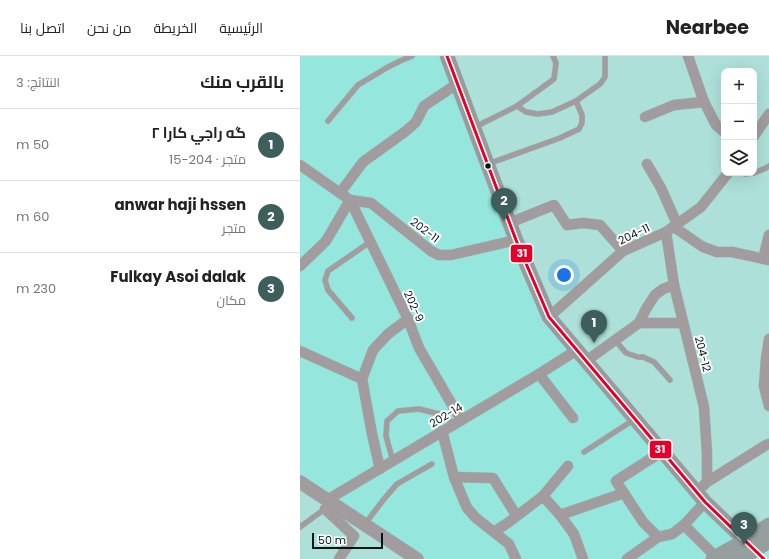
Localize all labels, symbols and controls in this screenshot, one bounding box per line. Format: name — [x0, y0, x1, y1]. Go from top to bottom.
text: Nearbee — [666, 14, 749, 41]
text: اتصل بنا — [20, 18, 65, 38]
text: من نحن — [87, 18, 131, 38]
text: الخريطة — [153, 18, 197, 38]
text: الرئيسية — [219, 18, 263, 38]
map controls — [721, 68, 757, 176]
button: + — [721, 68, 757, 104]
text: بالقرب منك — [200, 70, 284, 94]
text: النتائج: 3 — [16, 73, 60, 92]
button: − — [721, 104, 757, 140]
text: گه راجي كارا ٢ — [151, 122, 246, 143]
text: 50 m — [16, 135, 49, 154]
text: 1 — [269, 135, 273, 154]
button: layers — [721, 140, 757, 176]
text: متجر · 204-15 — [169, 150, 246, 169]
unlabelled marker — [483, 161, 493, 171]
pin: 2 — [491, 188, 517, 221]
text: anwar haji hssen — [114, 194, 246, 215]
text: 60 m — [16, 207, 49, 226]
text: 2 — [267, 207, 275, 226]
street label: 202-11 — [407, 214, 443, 246]
text: متجر — [222, 219, 246, 238]
street label: 204-11 — [616, 220, 652, 248]
line badge: 31 — [510, 244, 533, 263]
text: 31 — [517, 245, 527, 261]
your location — [554, 265, 574, 285]
text: Fulkay Asoi dalak — [110, 266, 246, 287]
text: 230 m — [16, 279, 56, 298]
text: 3 — [267, 279, 275, 298]
street label: 202-9 — [400, 288, 428, 324]
text: مكان — [217, 291, 246, 310]
pin: 1 — [581, 310, 607, 343]
street label: 204-12 — [691, 335, 715, 373]
street label: 202-14 — [426, 399, 466, 431]
line badge: 31 — [649, 440, 672, 459]
text: 31 — [655, 441, 665, 457]
pin: 3 — [731, 512, 757, 545]
scale bar — [312, 531, 383, 550]
text: 50 m — [318, 532, 346, 548]

